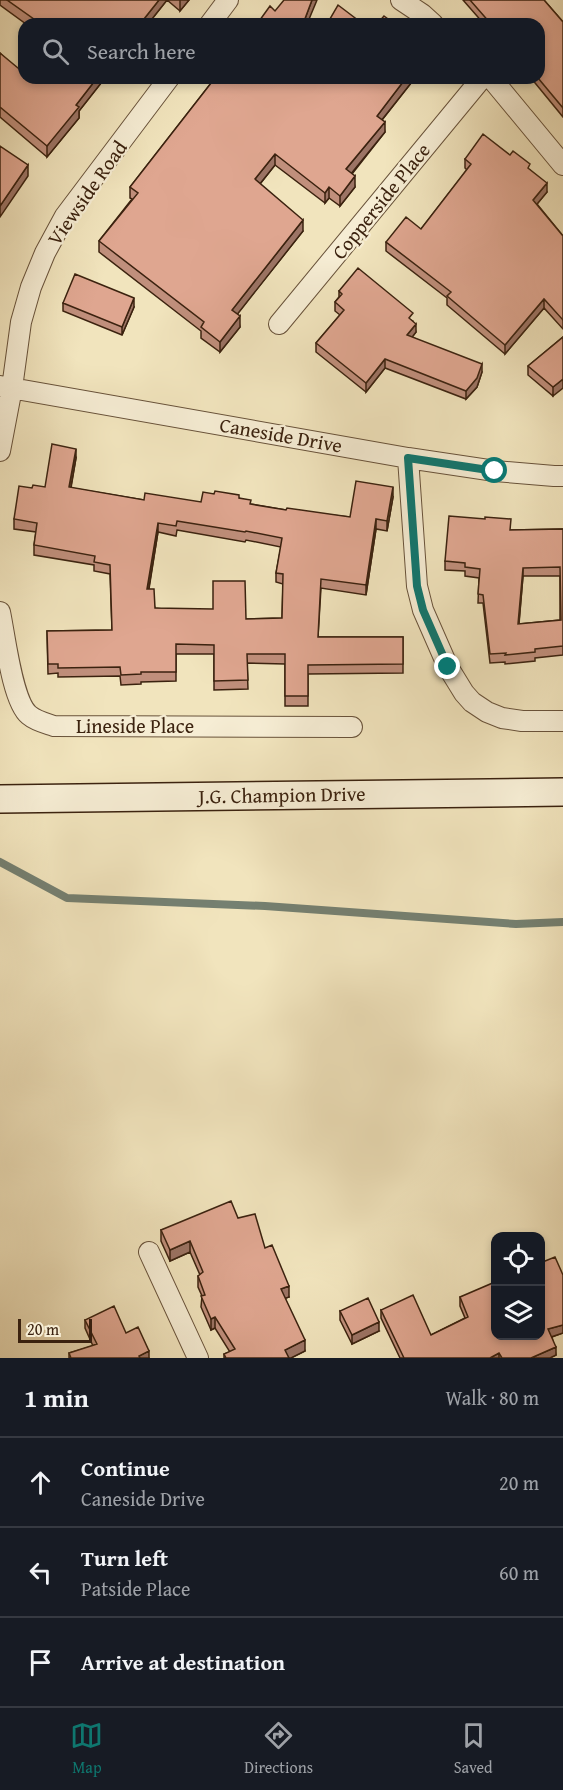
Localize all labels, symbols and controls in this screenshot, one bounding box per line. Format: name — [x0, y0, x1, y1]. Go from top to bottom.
search box — [18, 18, 545, 84]
icon: search — [39, 35, 72, 68]
text: Search here — [87, 35, 196, 67]
street label: Viewside Road — [40, 134, 134, 251]
street label: Copperside Place — [325, 136, 437, 265]
street label: Caneside Drive — [218, 409, 345, 460]
route start — [481, 457, 507, 483]
route end — [434, 653, 460, 679]
street label: Lineside Place — [76, 711, 194, 740]
street label: J.G. Champion Drive — [195, 779, 366, 811]
map controls — [491, 1232, 545, 1340]
button: locate — [491, 1232, 545, 1286]
button: layers — [491, 1286, 545, 1340]
scale bar — [18, 1316, 92, 1344]
text: 20 m — [27, 1317, 59, 1341]
text: 1 min — [24, 1378, 89, 1417]
text: Walk · 80 m — [445, 1383, 539, 1412]
text: Continue — [81, 1452, 170, 1484]
icon: ahead — [24, 1466, 57, 1499]
text: 20 m — [499, 1468, 539, 1497]
text: Caneside Drive — [81, 1484, 205, 1513]
text: Turn left — [81, 1542, 168, 1574]
icon: left — [24, 1556, 57, 1589]
text: 60 m — [499, 1558, 539, 1587]
text: Patside Place — [81, 1574, 190, 1603]
icon: arrive — [24, 1646, 57, 1679]
text: Arrive at destination — [81, 1646, 285, 1678]
tab: Map — [70, 1719, 103, 1779]
tab: Directions — [244, 1719, 313, 1779]
tab: Saved — [454, 1719, 493, 1779]

